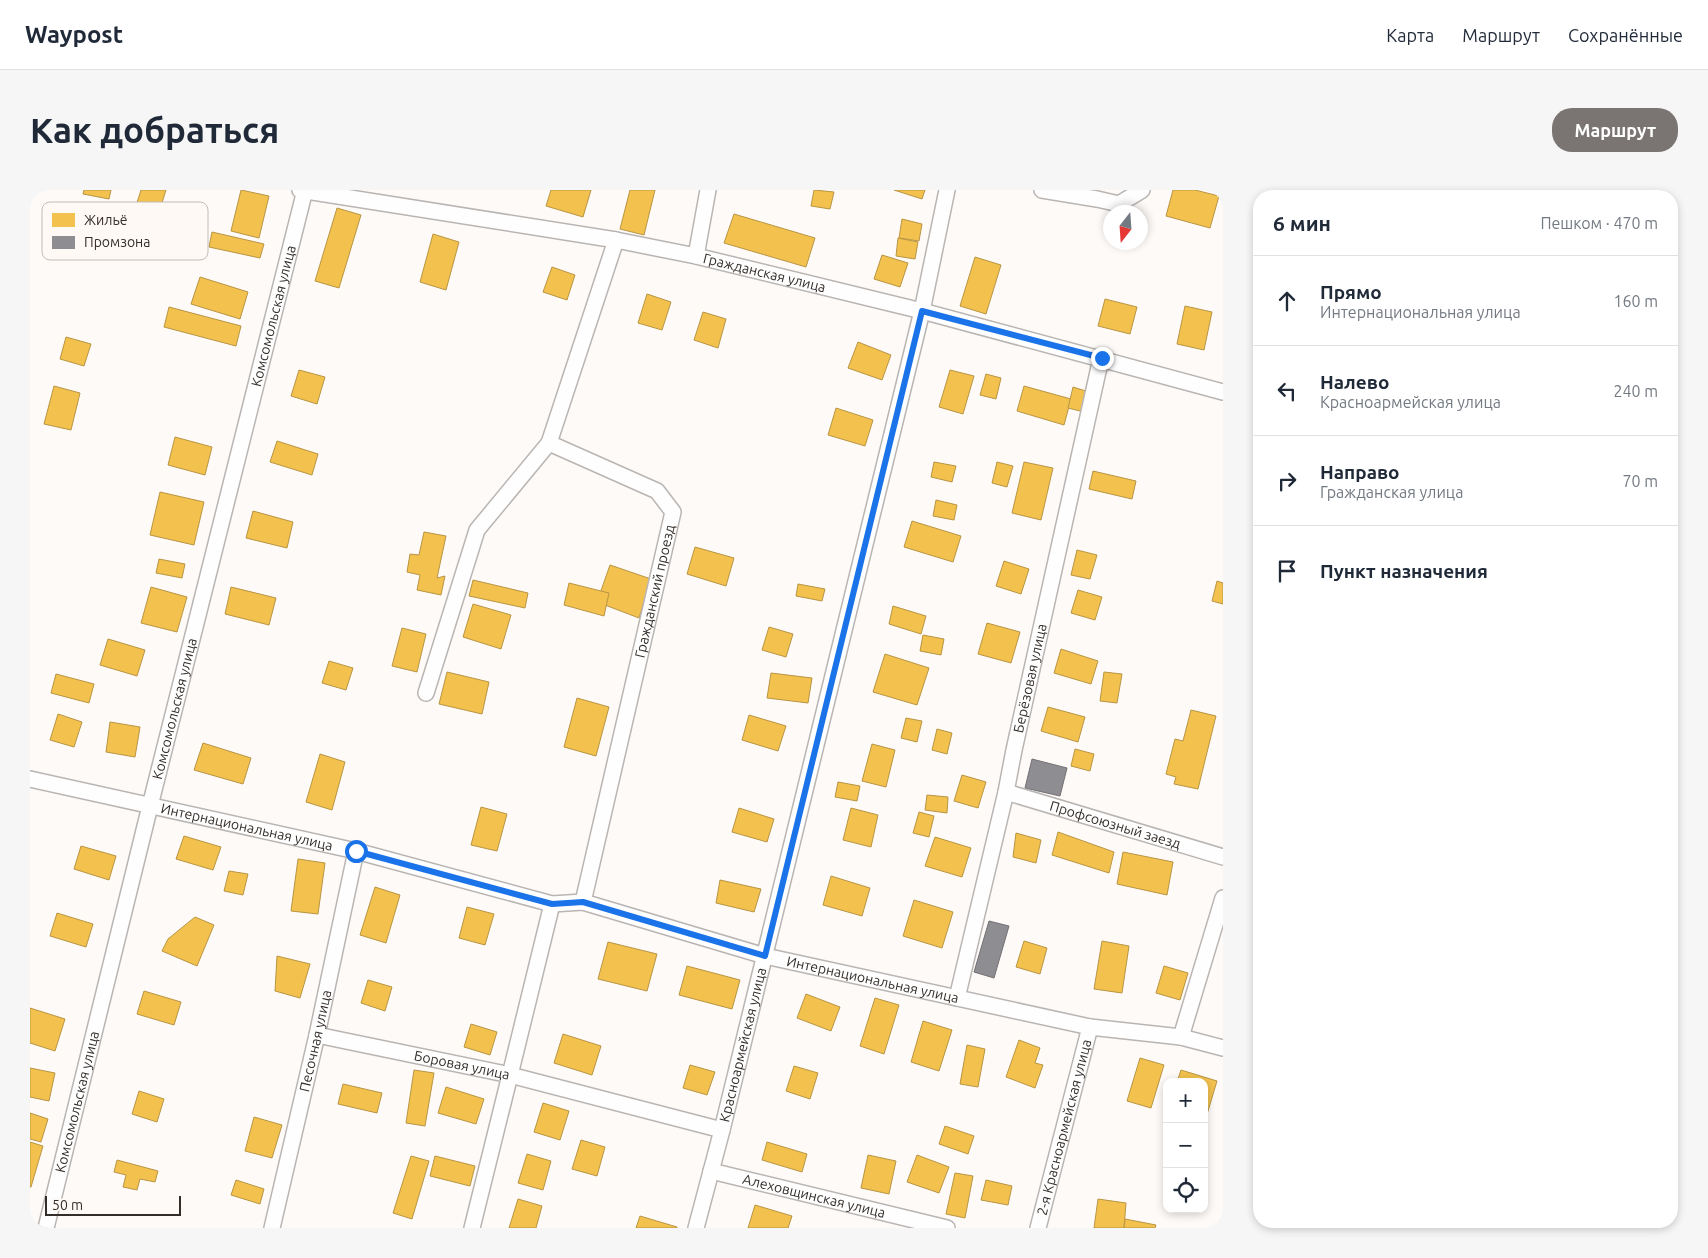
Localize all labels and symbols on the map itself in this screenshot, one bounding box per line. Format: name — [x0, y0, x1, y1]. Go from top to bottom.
legend — [42, 202, 208, 260]
north arrow — [1103, 205, 1148, 250]
text: Жильё — [84, 212, 128, 228]
text: Промзона — [84, 234, 151, 250]
street label: Комсомольская улица — [248, 243, 299, 388]
street label: Гражданская улица — [702, 250, 827, 295]
route end — [1091, 347, 1114, 370]
street label: Гражданский проезд — [632, 523, 678, 659]
street label: Берёзовая улица — [1010, 622, 1050, 734]
street label: Комсомольская улица — [149, 636, 200, 781]
street label: Профсоюзный заезд — [1048, 798, 1183, 852]
street label: Интернациональная улица — [159, 800, 334, 854]
route start — [345, 840, 368, 863]
street label: Интернациональная улица — [785, 953, 960, 1006]
street label: Красноармейская улица — [716, 966, 769, 1124]
street label: Песочная улица — [296, 989, 334, 1093]
street label: Комсомольская улица — [52, 1029, 102, 1174]
street label: 2-я Красноармейская улица — [1034, 1038, 1094, 1217]
street label: Боровая улица — [413, 1047, 511, 1083]
street label: Алеховщинская улица — [741, 1171, 887, 1221]
scale bar — [45, 1193, 181, 1216]

